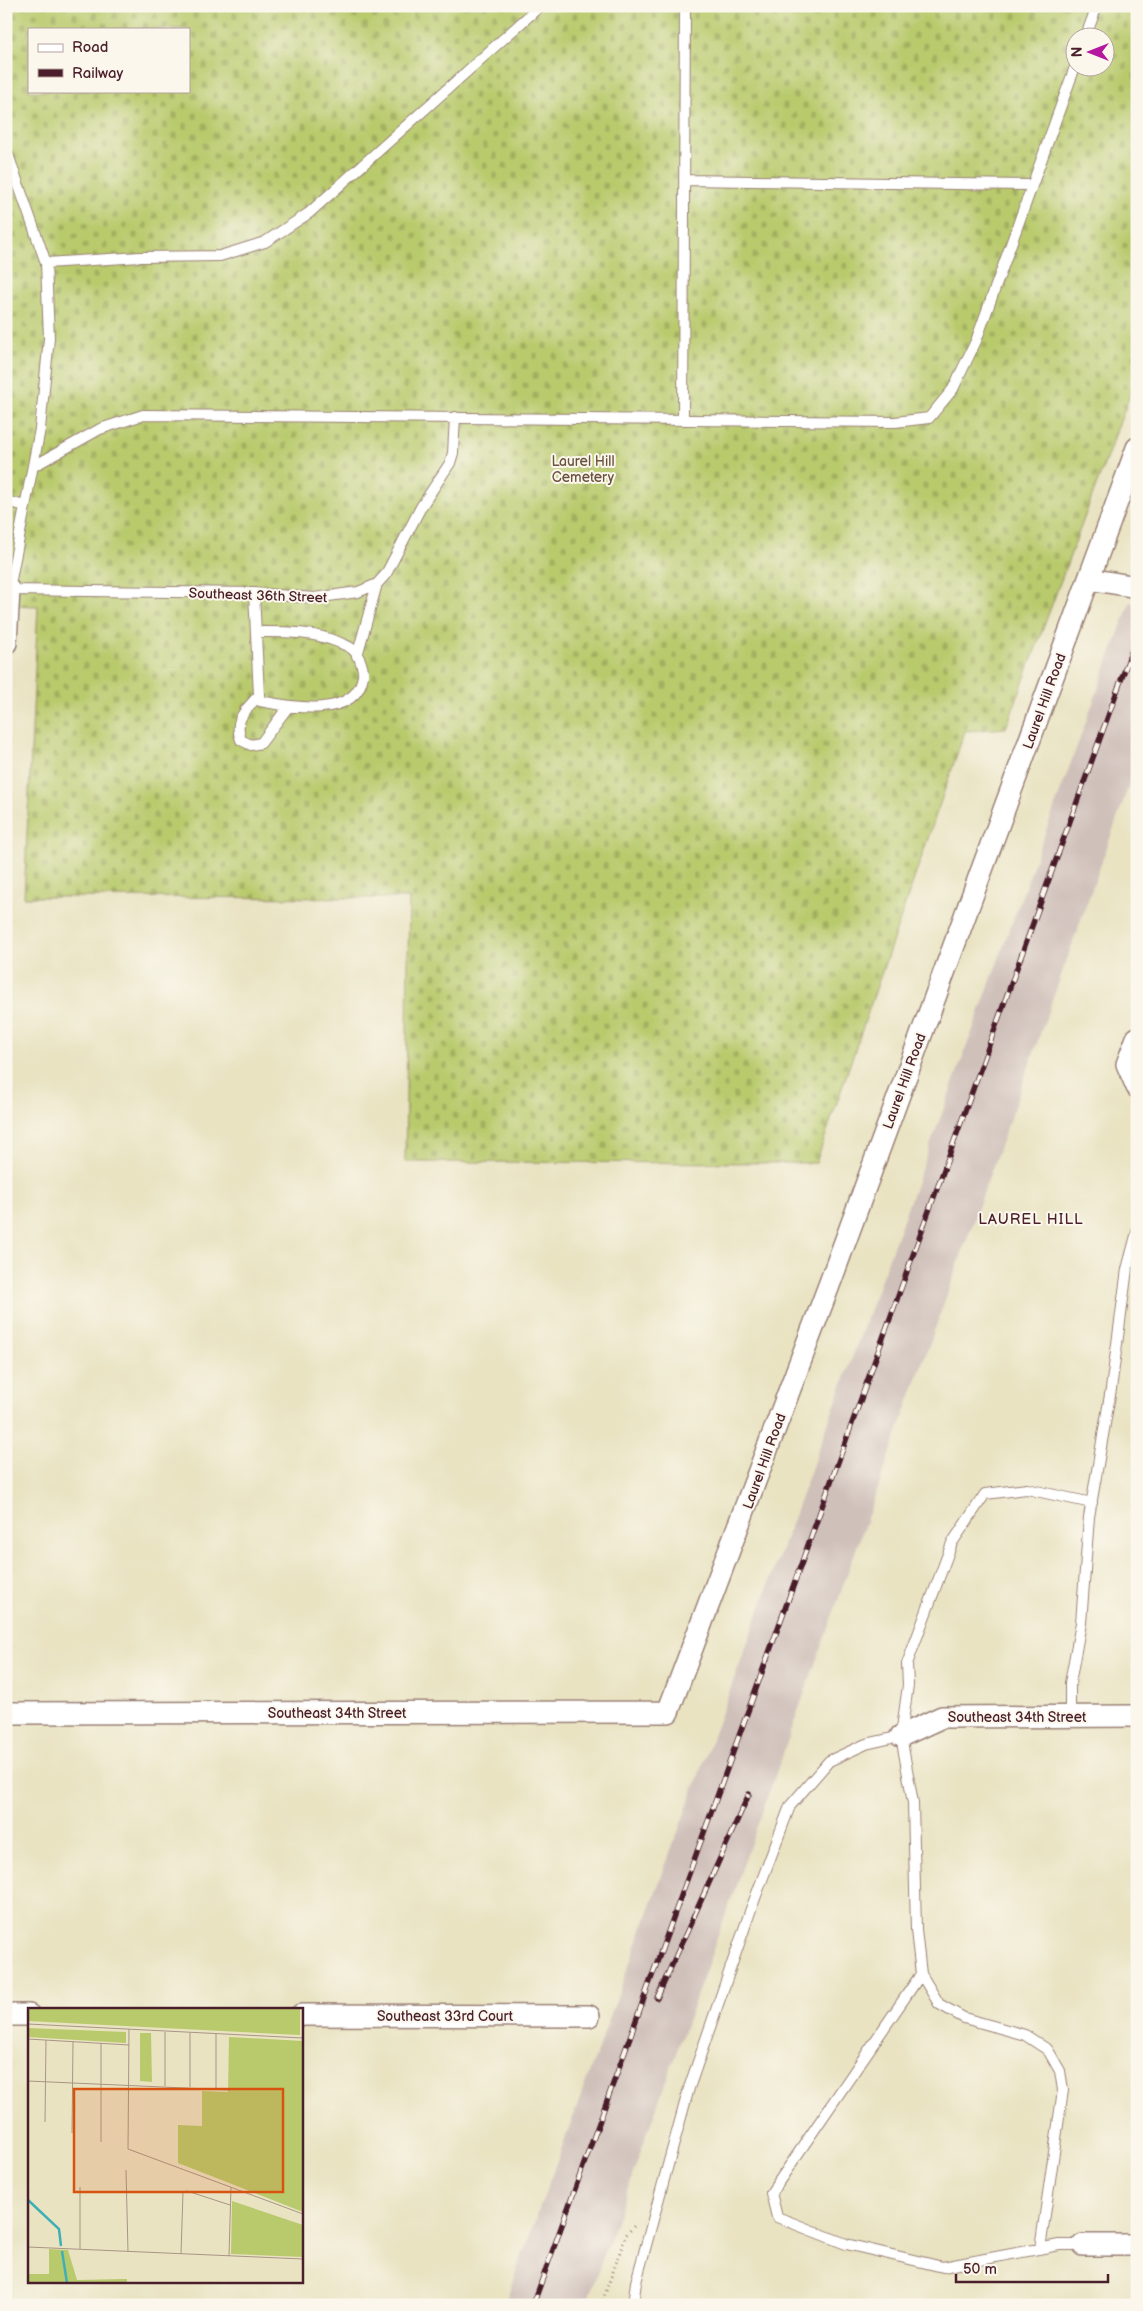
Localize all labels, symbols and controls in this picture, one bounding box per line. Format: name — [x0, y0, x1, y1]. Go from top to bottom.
legend — [28, 28, 190, 92]
north arrow — [1066, 28, 1116, 78]
text: Road — [72, 38, 108, 57]
text: N — [1069, 47, 1086, 57]
text: Railway — [72, 64, 123, 83]
park label: Laurel Hill Cemetery — [551, 453, 615, 486]
street label: Southeast 36th Street — [188, 585, 328, 606]
street label: Laurel Hill Road — [1019, 651, 1070, 751]
street label: Laurel Hill Road — [879, 1031, 930, 1131]
district label: LAUREL HILL — [978, 1210, 1084, 1229]
street label: Laurel Hill Road — [739, 1411, 790, 1511]
street label: Southeast 34th Street — [268, 1705, 407, 1722]
street label: Southeast 34th Street — [948, 1709, 1087, 1726]
inset map — [28, 2008, 302, 2284]
street label: Southeast 33rd Court — [377, 2008, 514, 2025]
scale bar — [956, 2251, 1108, 2283]
text: 50 m — [963, 2260, 997, 2279]

